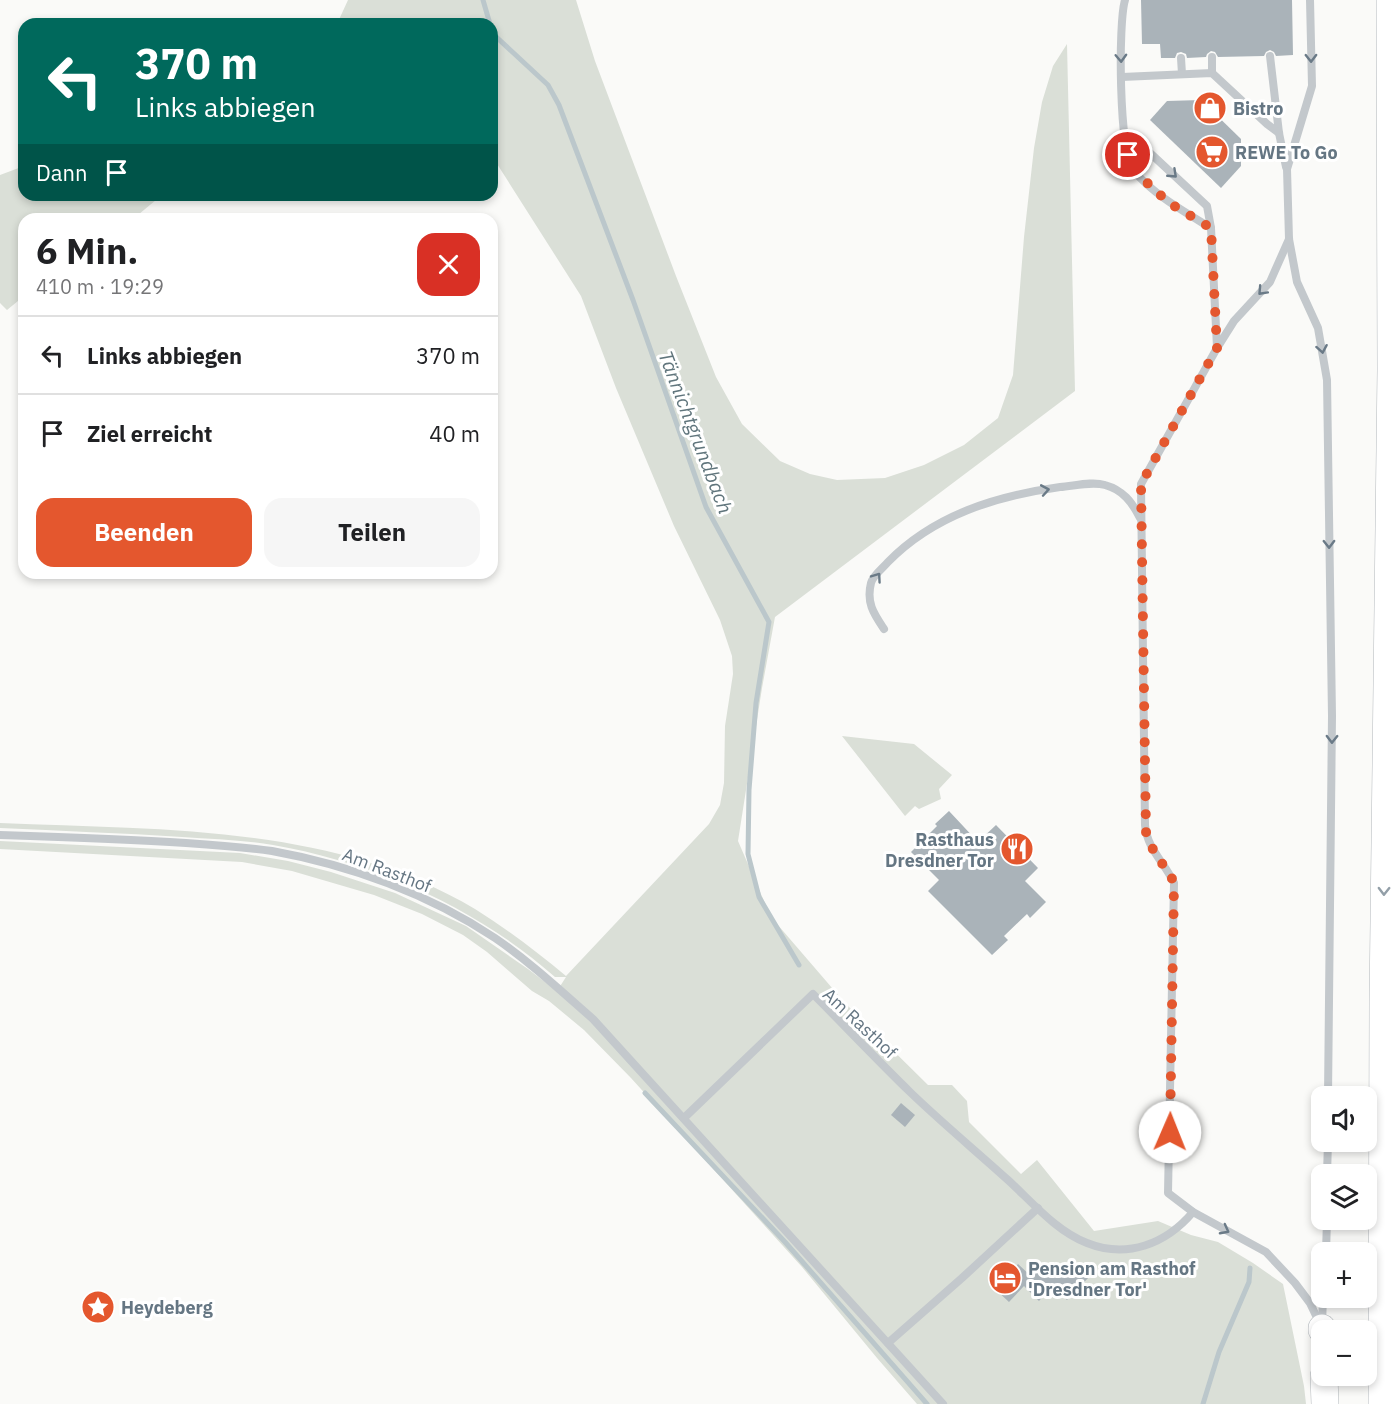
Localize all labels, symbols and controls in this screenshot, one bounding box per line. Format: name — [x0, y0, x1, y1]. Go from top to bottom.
text: 370 m — [135, 36, 258, 91]
icon: left — [36, 42, 114, 120]
one-way arrow — [1114, 54, 1127, 63]
one-way arrow — [1305, 54, 1317, 63]
text: Links abbiegen — [135, 89, 316, 124]
shop icon: Bistro — [1192, 90, 1228, 126]
place label: Bistro — [1233, 97, 1283, 120]
pin — [1102, 129, 1153, 180]
supermarket icon: REWE To Go — [1194, 134, 1230, 170]
icon: arrive — [1111, 138, 1144, 171]
place label: REWE To Go — [1235, 141, 1338, 164]
icon: arrive — [100, 156, 133, 189]
text: Dann — [36, 158, 88, 187]
one-way arrow — [1167, 167, 1177, 178]
text: 6 Min. — [36, 227, 139, 274]
button: close — [417, 233, 480, 296]
text: 410 m · 19:29 — [36, 273, 164, 300]
one-way arrow — [1258, 284, 1269, 294]
icon: left — [36, 339, 69, 372]
text: Links abbiegen — [87, 341, 242, 370]
text: 370 m — [416, 341, 480, 370]
one-way arrow — [1315, 344, 1327, 354]
water label: Tännichtgrundbach — [652, 347, 740, 517]
icon: arrive — [36, 417, 69, 450]
text: Ziel erreicht — [87, 419, 212, 448]
text: 40 m — [429, 419, 480, 448]
one-way arrow — [1040, 484, 1050, 497]
button: Beenden — [36, 498, 252, 567]
button: Teilen — [264, 498, 480, 567]
one-way arrow — [1323, 539, 1335, 548]
one-way arrow — [870, 573, 881, 584]
one-way arrow — [1326, 734, 1338, 743]
place label: Rasthaus Dresdner Tor — [885, 828, 994, 872]
restaurant icon: Rasthaus Dresdner Tor — [999, 831, 1035, 867]
street label: Am Rasthof — [339, 843, 435, 898]
one-way arrow — [1378, 886, 1390, 895]
street label: Am Rasthof — [818, 983, 902, 1063]
map controls — [1311, 1086, 1377, 1386]
button: sound — [1311, 1086, 1377, 1152]
position arrow — [1138, 1100, 1202, 1164]
button: layers — [1311, 1164, 1377, 1230]
one-way arrow — [1219, 1223, 1229, 1234]
button: + — [1311, 1242, 1377, 1308]
place label: Pension am Rasthof 'Dresdner Tor' — [1028, 1257, 1196, 1301]
hotel icon: Pension am Rasthof 'Dresdner Tor' — [987, 1260, 1023, 1296]
place icon: Heydeberg — [80, 1289, 116, 1325]
place label: Heydeberg — [121, 1296, 213, 1319]
button: − — [1311, 1320, 1377, 1386]

